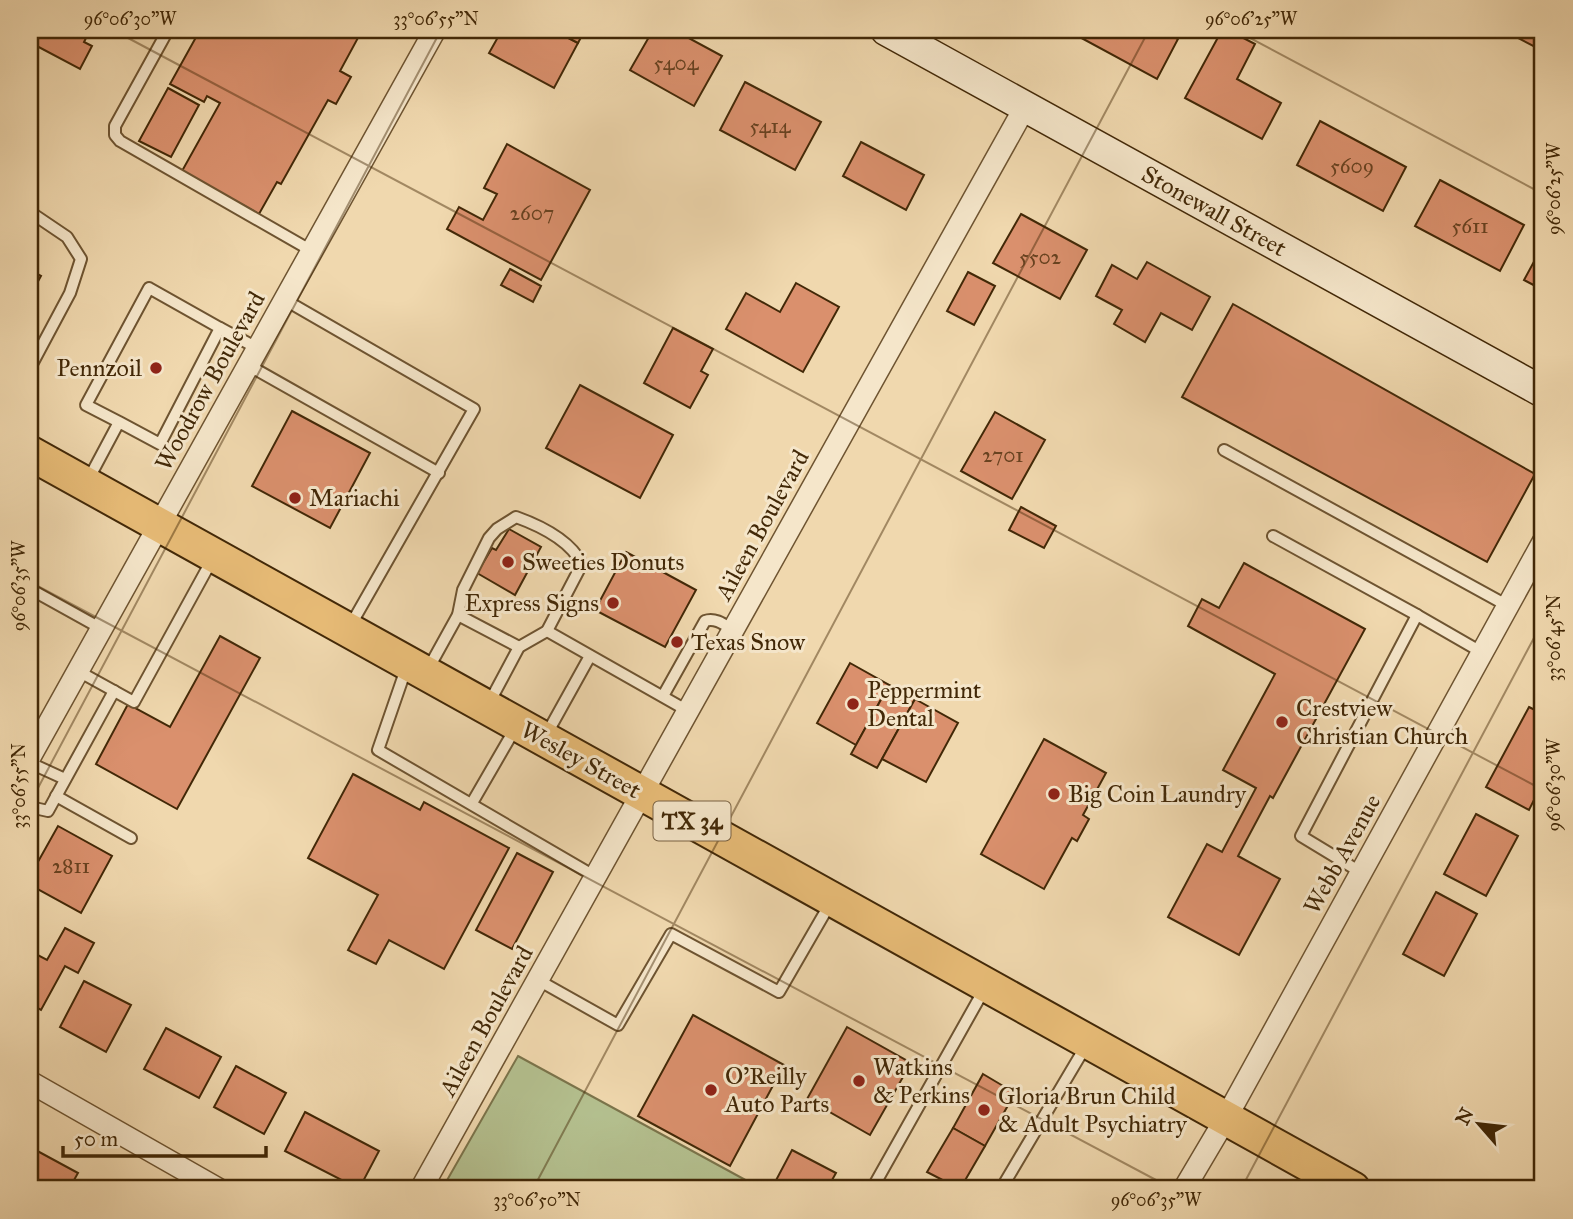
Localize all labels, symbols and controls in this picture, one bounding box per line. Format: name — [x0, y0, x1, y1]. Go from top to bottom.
text: 96°06'30"W — [84, 8, 177, 30]
text: 33°06'55"N — [393, 8, 479, 30]
text: 96°06'25"W — [1205, 8, 1298, 30]
house number: 5404 — [654, 50, 700, 76]
house number: 5414 — [750, 113, 792, 139]
text: 96°06'25"W — [1543, 142, 1565, 235]
house number: 5609 — [1330, 153, 1374, 179]
street label: Stonewall Street — [1136, 159, 1292, 263]
house number: 2607 — [510, 200, 554, 226]
house number: 5611 — [1452, 213, 1489, 239]
house number: 5502 — [1019, 244, 1062, 270]
street label: Woodrow Boulevard — [148, 286, 272, 476]
place label: Pennzoil — [56, 353, 142, 383]
marker: Pennzoil — [148, 360, 164, 376]
house number: 2701 — [982, 442, 1024, 468]
street label: Aileen Boulevard — [708, 445, 816, 606]
place label: Mariachi — [309, 483, 400, 513]
marker: Mariachi — [287, 490, 303, 506]
text: 96°06'35"W — [8, 540, 30, 631]
place label: Sweeties Donuts — [522, 547, 684, 577]
marker: Sweeties Donuts — [500, 554, 516, 570]
place label: Express Signs — [464, 588, 599, 618]
text: 33°06'45"N — [1543, 594, 1565, 682]
marker: Express Signs — [605, 595, 621, 611]
place label: Texas Snow — [691, 627, 806, 657]
marker: Texas Snow — [669, 634, 685, 650]
place label: Peppermint Dental — [867, 675, 982, 733]
place label: Crestview Christian Church — [1296, 693, 1468, 751]
marker: Peppermint Dental — [845, 696, 861, 712]
marker: Crestview Christian Church — [1274, 714, 1290, 730]
street label: Wesley Street — [516, 715, 647, 806]
text: 96°06'30"W — [1543, 738, 1565, 831]
text: 33°06'55"N — [8, 743, 30, 829]
place label: Big Coin Laundry — [1068, 779, 1247, 809]
marker: Big Coin Laundry — [1046, 786, 1062, 802]
street label: Webb Avenue — [1297, 789, 1387, 919]
road number: TX 34 — [654, 802, 730, 841]
house number: 2811 — [52, 853, 90, 879]
street label: Aileen Boulevard — [432, 941, 540, 1102]
place label: Watkins & Perkins — [873, 1052, 970, 1110]
place label: O'Reilly Auto Parts — [724, 1061, 829, 1119]
marker: Watkins & Perkins — [851, 1073, 867, 1089]
place label: Gloria Brun Child & Adult Psychiatry — [998, 1081, 1187, 1139]
marker: O'Reilly Auto Parts — [703, 1082, 719, 1098]
north arrow — [1444, 1090, 1514, 1160]
marker: Gloria Brun Child & Adult Psychiatry — [976, 1102, 992, 1118]
text: N — [1450, 1104, 1478, 1129]
scale bar — [63, 1114, 266, 1158]
text: 50 m — [74, 1126, 119, 1152]
text: 33°06'50"N — [493, 1189, 581, 1211]
text: 96°06'35"W — [1111, 1189, 1202, 1211]

